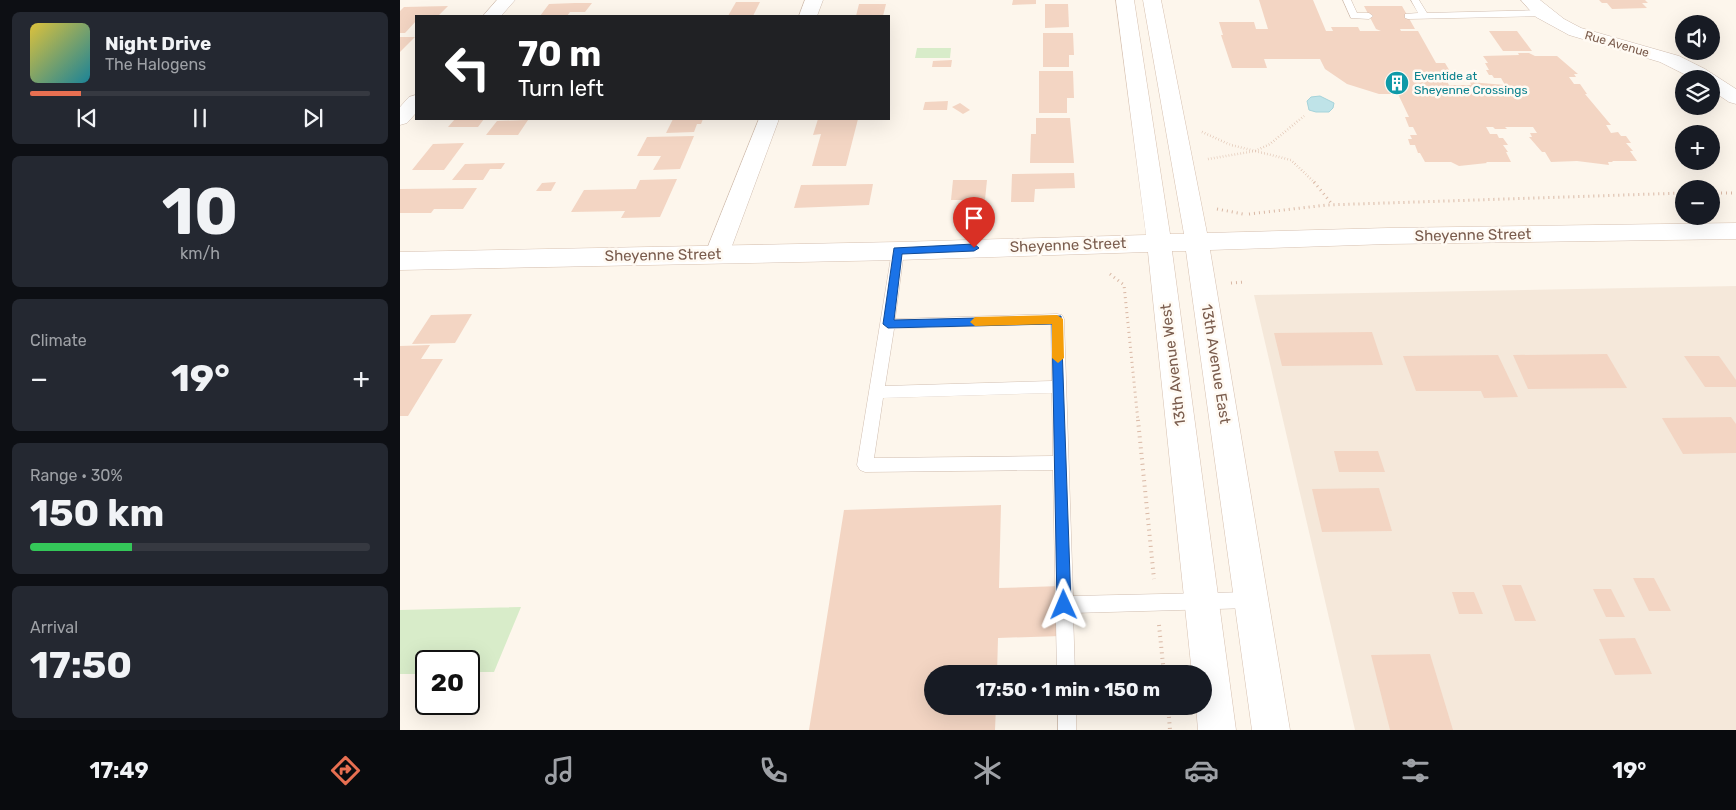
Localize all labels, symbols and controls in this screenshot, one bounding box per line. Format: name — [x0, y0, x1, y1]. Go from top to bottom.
map controls — [1675, 15, 1720, 225]
button: sound — [1675, 15, 1720, 60]
street label: Rue Avenue — [1583, 28, 1651, 60]
text: Night Drive — [105, 32, 211, 55]
text: 70 m — [518, 33, 601, 75]
icon: left — [435, 35, 500, 100]
text: The Halogens — [105, 55, 206, 74]
place label: Eventide at Sheyenne Crossings — [1414, 69, 1528, 97]
building icon: Eventide at Sheyenne Crossings — [1384, 70, 1410, 96]
button: layers — [1675, 70, 1720, 115]
text: Turn left — [518, 75, 604, 102]
icon: previous — [73, 104, 101, 132]
icon: pause — [186, 104, 214, 132]
icon: next — [299, 104, 327, 132]
button: + — [1675, 125, 1720, 170]
text: 10 — [162, 173, 238, 250]
button: − — [1675, 180, 1720, 225]
pin — [953, 197, 995, 248]
icon: arrive — [960, 204, 988, 232]
street label: Sheyenne Street — [1415, 225, 1532, 245]
street label: Sheyenne Street — [1009, 234, 1127, 256]
text: km/h — [180, 244, 220, 263]
street label: Sheyenne Street — [605, 245, 722, 265]
street label: 13th Avenue West — [1157, 303, 1189, 427]
street label: 13th Avenue East — [1198, 303, 1234, 425]
text: Climate — [30, 331, 87, 350]
text: 19° — [171, 355, 230, 401]
text: − — [30, 362, 48, 395]
text: + — [353, 362, 370, 395]
text: Range · 30% — [30, 466, 123, 485]
text: 150 km — [30, 490, 164, 536]
position arrow — [1037, 578, 1089, 630]
text: Arrival — [30, 618, 78, 637]
text: 17:50 — [30, 642, 132, 688]
speed limit sign: 20 — [415, 650, 480, 715]
text: 17:50 · 1 min · 150 m — [976, 678, 1160, 701]
icon: directions — [328, 753, 363, 788]
icon: music — [542, 753, 577, 788]
icon: phone — [756, 753, 791, 788]
icon: climate — [970, 753, 1005, 788]
icon: car — [1184, 753, 1219, 788]
icon: filters — [1398, 753, 1433, 788]
text: 17:49 — [90, 757, 149, 784]
text: 19° — [1612, 757, 1646, 784]

